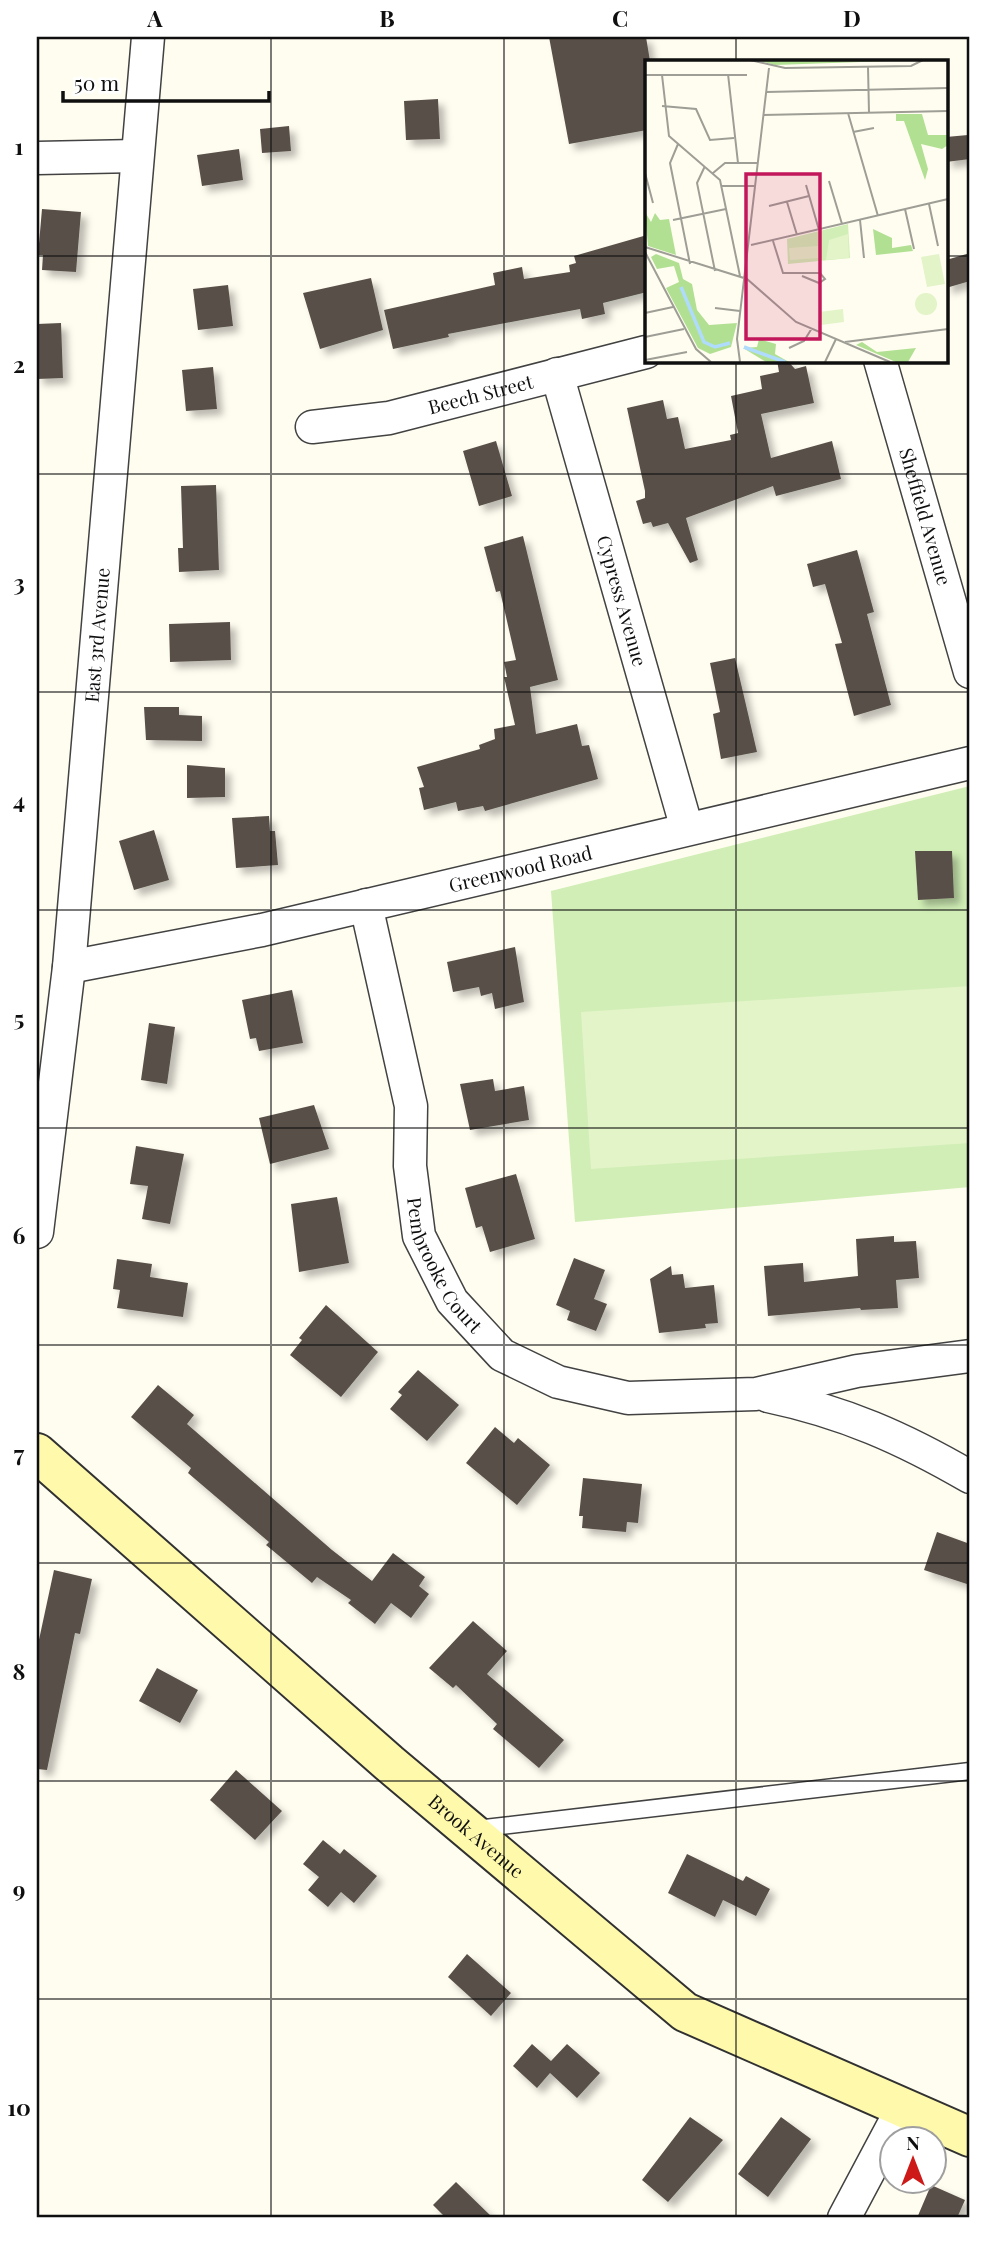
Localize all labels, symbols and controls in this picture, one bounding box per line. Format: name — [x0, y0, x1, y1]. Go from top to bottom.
text: A — [146, 2, 163, 33]
text: B — [379, 2, 395, 33]
text: C — [612, 2, 628, 33]
text: D — [843, 2, 861, 33]
scale bar — [63, 60, 270, 104]
inset map — [645, 60, 948, 362]
text: 50 m — [74, 68, 120, 96]
text: 1 — [15, 130, 24, 161]
text: 2 — [13, 348, 25, 379]
street label: Beech Street — [425, 368, 536, 419]
street label: Sheffield Avenue — [894, 445, 958, 588]
street label: Cypress Avenue — [592, 532, 654, 669]
text: 3 — [13, 566, 25, 597]
street label: East 3rd Avenue — [78, 567, 115, 704]
text: 4 — [13, 784, 25, 815]
street label: Greenwood Road — [446, 839, 594, 898]
text: 5 — [14, 1002, 24, 1033]
street label: Pembrooke Court — [402, 1196, 489, 1338]
text: 6 — [13, 1219, 26, 1250]
text: 7 — [14, 1437, 25, 1468]
text: 8 — [13, 1655, 25, 1686]
street label: Brook Avenue — [423, 1788, 530, 1883]
text: 9 — [13, 1873, 25, 1904]
text: 10 — [7, 2091, 31, 2122]
north arrow — [878, 2126, 948, 2196]
text: N — [906, 2129, 920, 2155]

